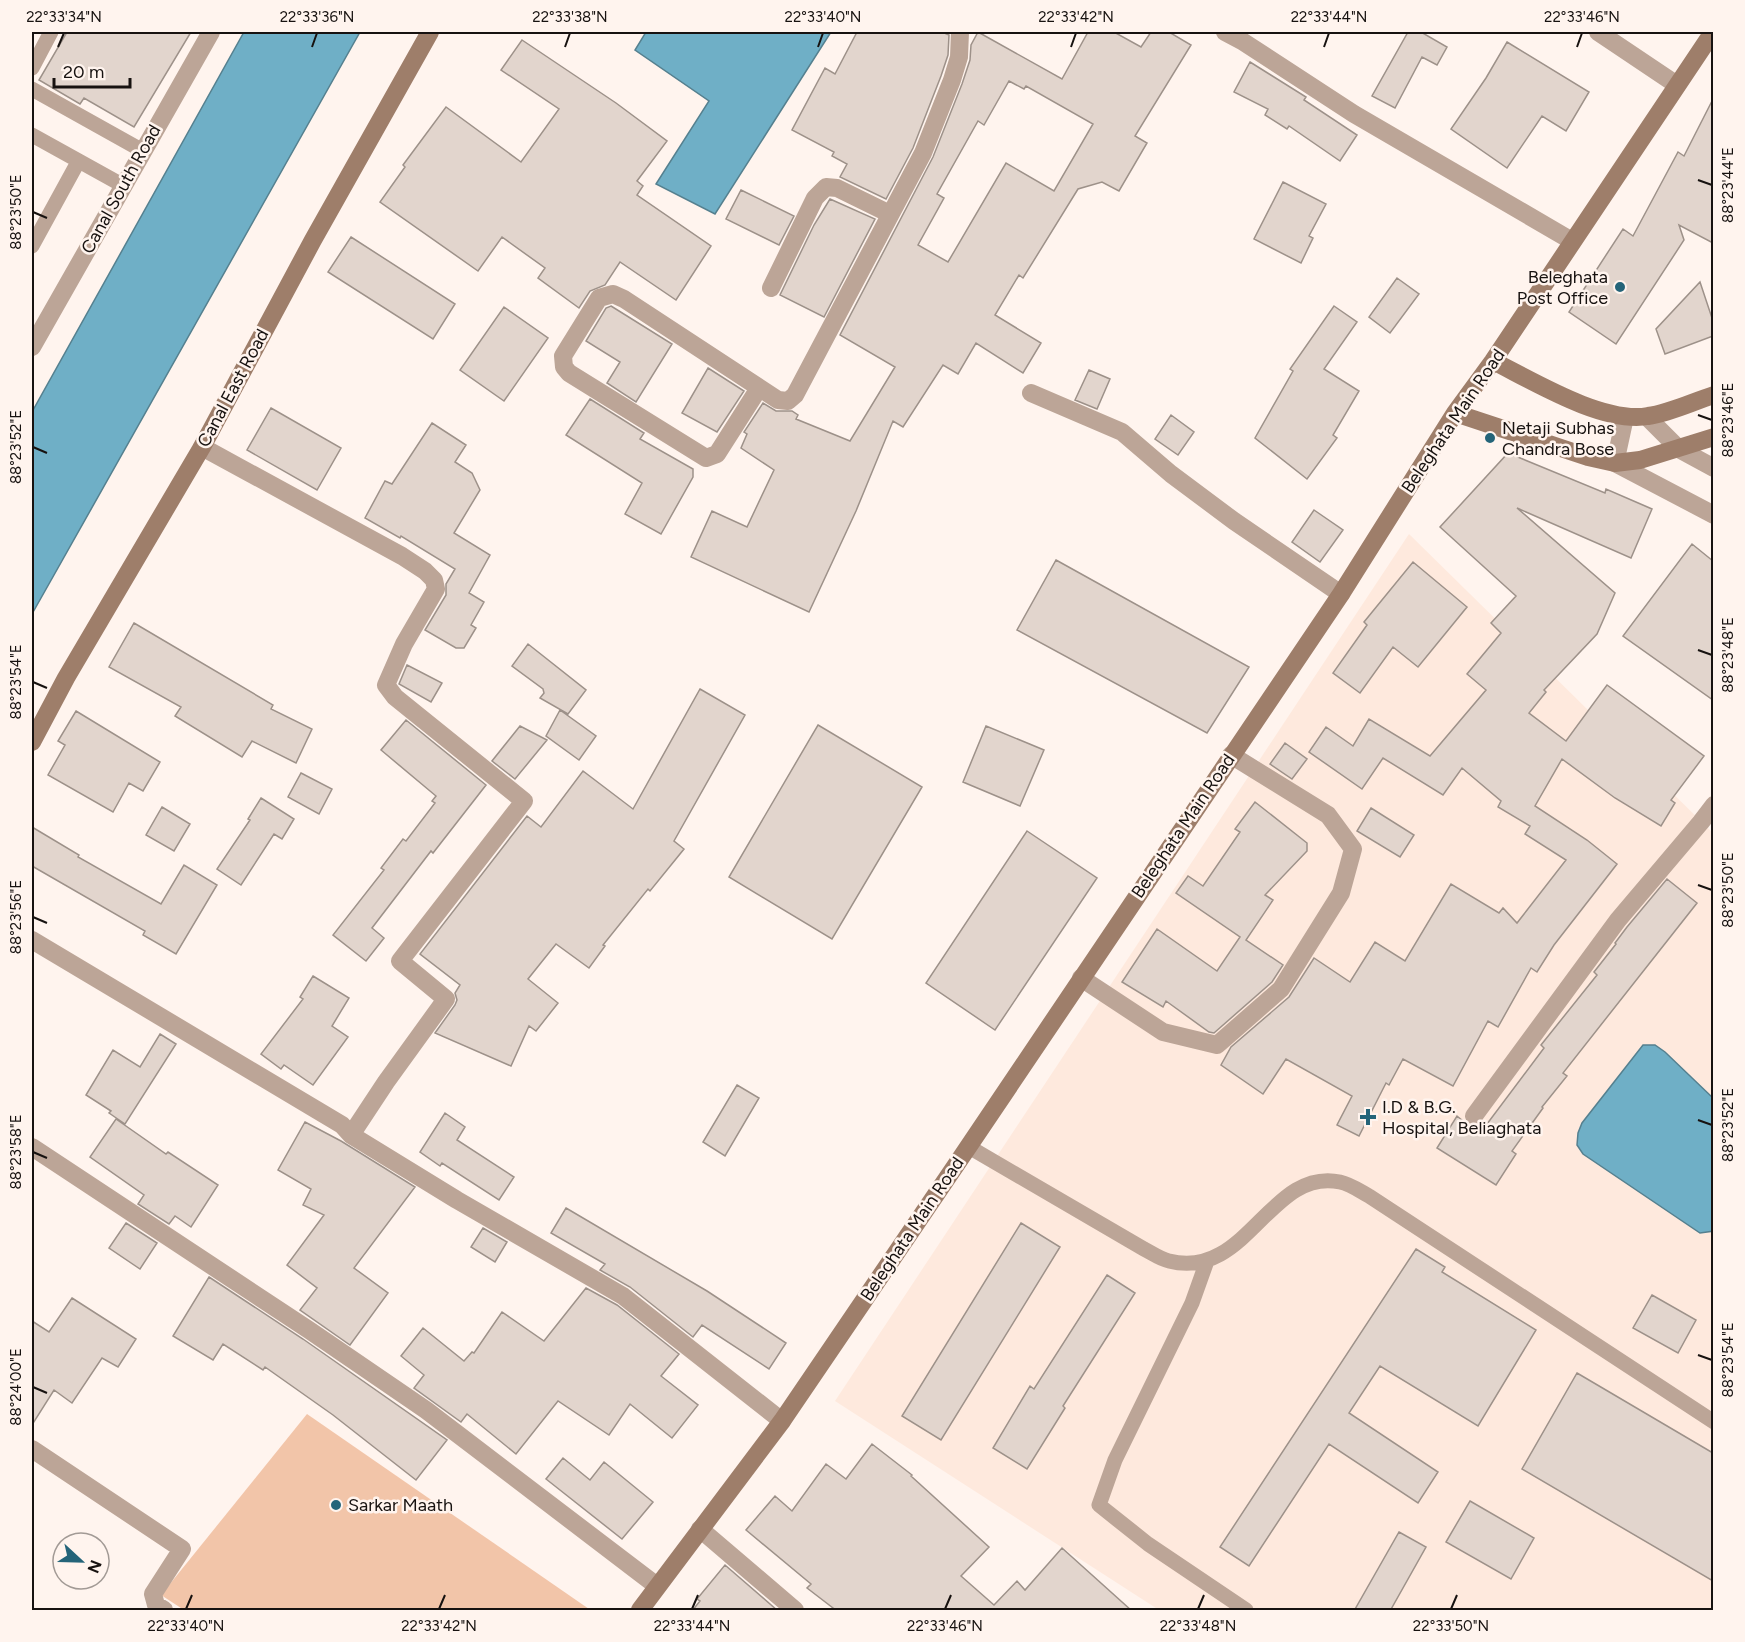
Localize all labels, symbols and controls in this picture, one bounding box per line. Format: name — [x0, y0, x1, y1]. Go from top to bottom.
text: 22°33'34"N — [26, 8, 102, 26]
text: 22°33'36"N — [280, 8, 354, 26]
text: 22°33'38"N — [532, 8, 608, 26]
text: 22°33'40"N — [785, 8, 861, 26]
text: 22°33'42"N — [1038, 8, 1114, 26]
text: 22°33'44"N — [1291, 8, 1367, 26]
text: 22°33'46"N — [1544, 8, 1620, 26]
scale bar — [54, 51, 130, 89]
text: 20 m — [63, 61, 104, 83]
street label: Canal South Road — [76, 121, 166, 257]
text: 88°23'44"E — [1719, 147, 1737, 223]
text: 88°23'50"E — [7, 174, 25, 250]
place label: Beleghata Post Office — [1517, 266, 1608, 309]
marker: Beleghata Post Office — [1613, 280, 1627, 294]
street label: Canal East Road — [193, 325, 273, 451]
street label: Beleghata Main Road — [1397, 345, 1509, 497]
text: 88°23'46"E — [1719, 383, 1737, 458]
text: 88°23'52"E — [7, 410, 25, 484]
place label: Netaji Subhas Chandra Bose — [1502, 417, 1614, 460]
marker: Netaji Subhas Chandra Bose — [1483, 431, 1497, 445]
text: 88°23'48"E — [1719, 617, 1737, 693]
text: 88°23'54"E — [7, 644, 25, 720]
street label: Beleghata Main Road — [1127, 750, 1239, 902]
text: 88°23'50"E — [1719, 852, 1737, 928]
text: 88°23'56"E — [7, 880, 25, 954]
text: 88°23'52"E — [1719, 1088, 1737, 1162]
place label: I.D & B.G. Hospital, Beliaghata — [1382, 1096, 1541, 1139]
marker: I.D & B.G. Hospital, Beliaghata — [1359, 1108, 1377, 1126]
text: 88°23'58"E — [7, 1114, 25, 1190]
street label: Beleghata Main Road — [856, 1153, 968, 1305]
text: 88°23'54"E — [1719, 1322, 1737, 1398]
text: 88°24'00"E — [7, 1348, 25, 1426]
place label: Sarkar Maath — [348, 1494, 453, 1516]
marker: Sarkar Maath — [329, 1498, 343, 1512]
north arrow — [51, 1531, 111, 1591]
text: N — [83, 1557, 106, 1576]
text: 22°33'40"N — [148, 1617, 224, 1635]
text: 22°33'42"N — [401, 1617, 477, 1635]
text: 22°33'44"N — [654, 1617, 730, 1635]
text: 22°33'46"N — [907, 1617, 983, 1635]
text: 22°33'48"N — [1160, 1617, 1236, 1635]
text: 22°33'50"N — [1413, 1617, 1489, 1635]

